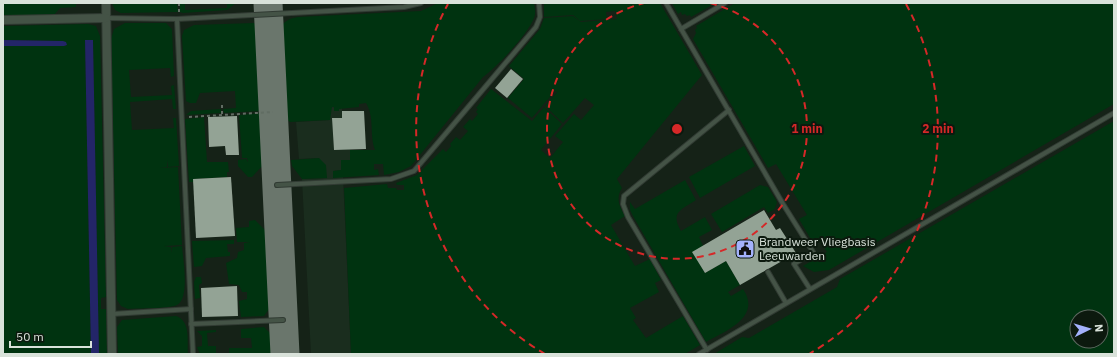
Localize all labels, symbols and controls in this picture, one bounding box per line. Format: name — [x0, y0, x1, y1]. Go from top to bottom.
text: 1 min — [791, 121, 823, 136]
text: 2 min — [922, 121, 954, 136]
centre of rings — [670, 122, 684, 136]
place label: Brandweer Vliegbasis Leeuwarden — [759, 234, 876, 263]
public building icon: Brandweer Vliegbasis Leeuwarden — [734, 238, 756, 260]
north arrow — [1069, 309, 1109, 349]
scale bar — [10, 323, 91, 349]
text: N — [1092, 324, 1106, 333]
text: 50 m — [16, 329, 44, 344]

